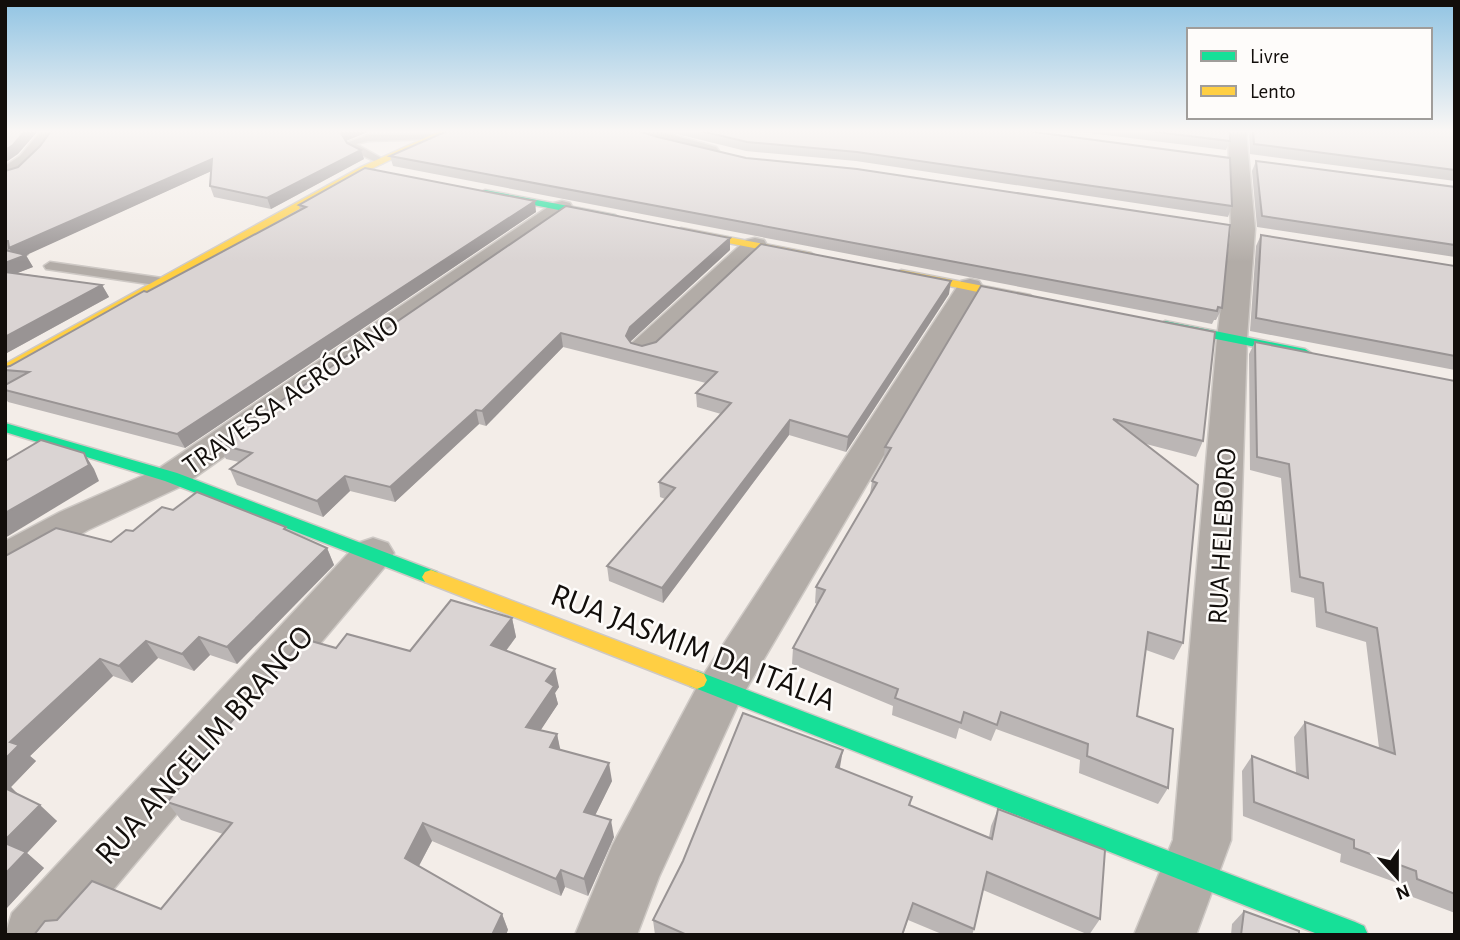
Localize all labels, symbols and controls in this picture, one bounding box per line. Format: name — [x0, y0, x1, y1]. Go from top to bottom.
legend — [1187, 28, 1432, 119]
text: Livre — [1250, 46, 1289, 67]
text: Lento — [1250, 81, 1296, 102]
street label: TRAVESSA AGRÓGANO — [176, 308, 404, 481]
street label: RUA HELEBORO — [1204, 447, 1242, 625]
street label: RUA JASMIM DA ITÁLIA — [546, 575, 842, 718]
street label: RUA ANGELIM BRANCO — [89, 620, 320, 871]
north arrow — [1362, 842, 1432, 912]
text: N — [1393, 880, 1412, 903]

